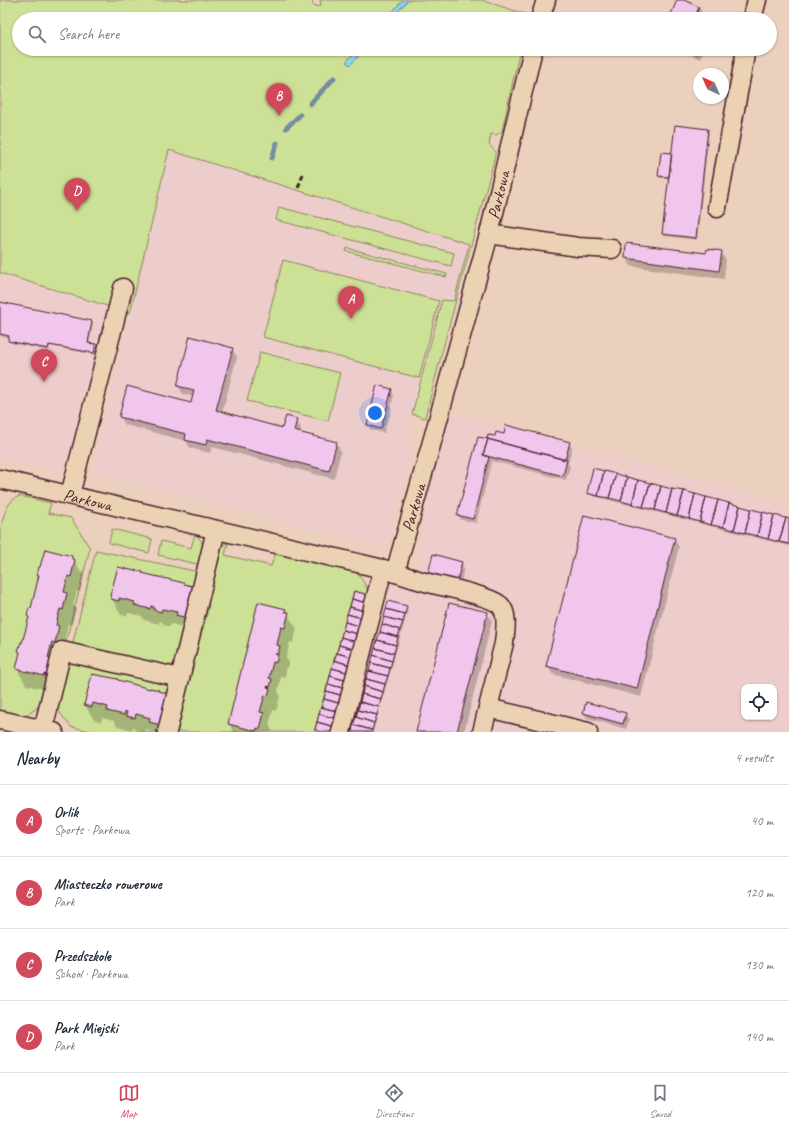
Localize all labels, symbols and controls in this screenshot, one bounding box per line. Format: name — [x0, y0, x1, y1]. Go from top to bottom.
search box — [12, 12, 777, 56]
icon: search — [26, 23, 48, 45]
text: Search here — [58, 25, 119, 44]
north arrow — [693, 68, 729, 104]
pin: B — [266, 83, 292, 116]
street label: Parkowa — [482, 167, 515, 221]
pin: D — [64, 178, 90, 211]
pin: A — [338, 286, 364, 319]
pin: C — [31, 349, 57, 382]
your location — [365, 403, 385, 423]
street label: Parkowa — [397, 479, 431, 534]
street label: Parkowa — [61, 484, 116, 516]
map controls — [741, 684, 777, 720]
button: locate — [741, 684, 777, 720]
text: Nearby — [16, 748, 59, 769]
text: 4 results — [735, 750, 773, 766]
text: Orlik — [54, 803, 78, 822]
text: A — [26, 813, 32, 829]
text: 40 m — [751, 813, 773, 829]
text: Sports · Parkowa — [54, 822, 129, 838]
text: Miasteczko rowerowe — [54, 875, 162, 894]
text: B — [26, 885, 32, 901]
text: 120 m — [745, 885, 773, 901]
text: Park — [54, 894, 75, 910]
text: Przedszkole — [54, 947, 111, 966]
text: C — [26, 957, 32, 973]
text: 130 m — [745, 957, 773, 973]
text: School · Parkowa — [54, 966, 128, 982]
text: Park Miejski — [54, 1019, 118, 1038]
text: D — [25, 1029, 33, 1045]
text: 140 m — [745, 1029, 773, 1045]
text: Park — [54, 1038, 75, 1054]
tab: Map — [118, 1082, 140, 1120]
tab: Directions — [375, 1082, 414, 1120]
tab: Saved — [649, 1082, 671, 1120]

